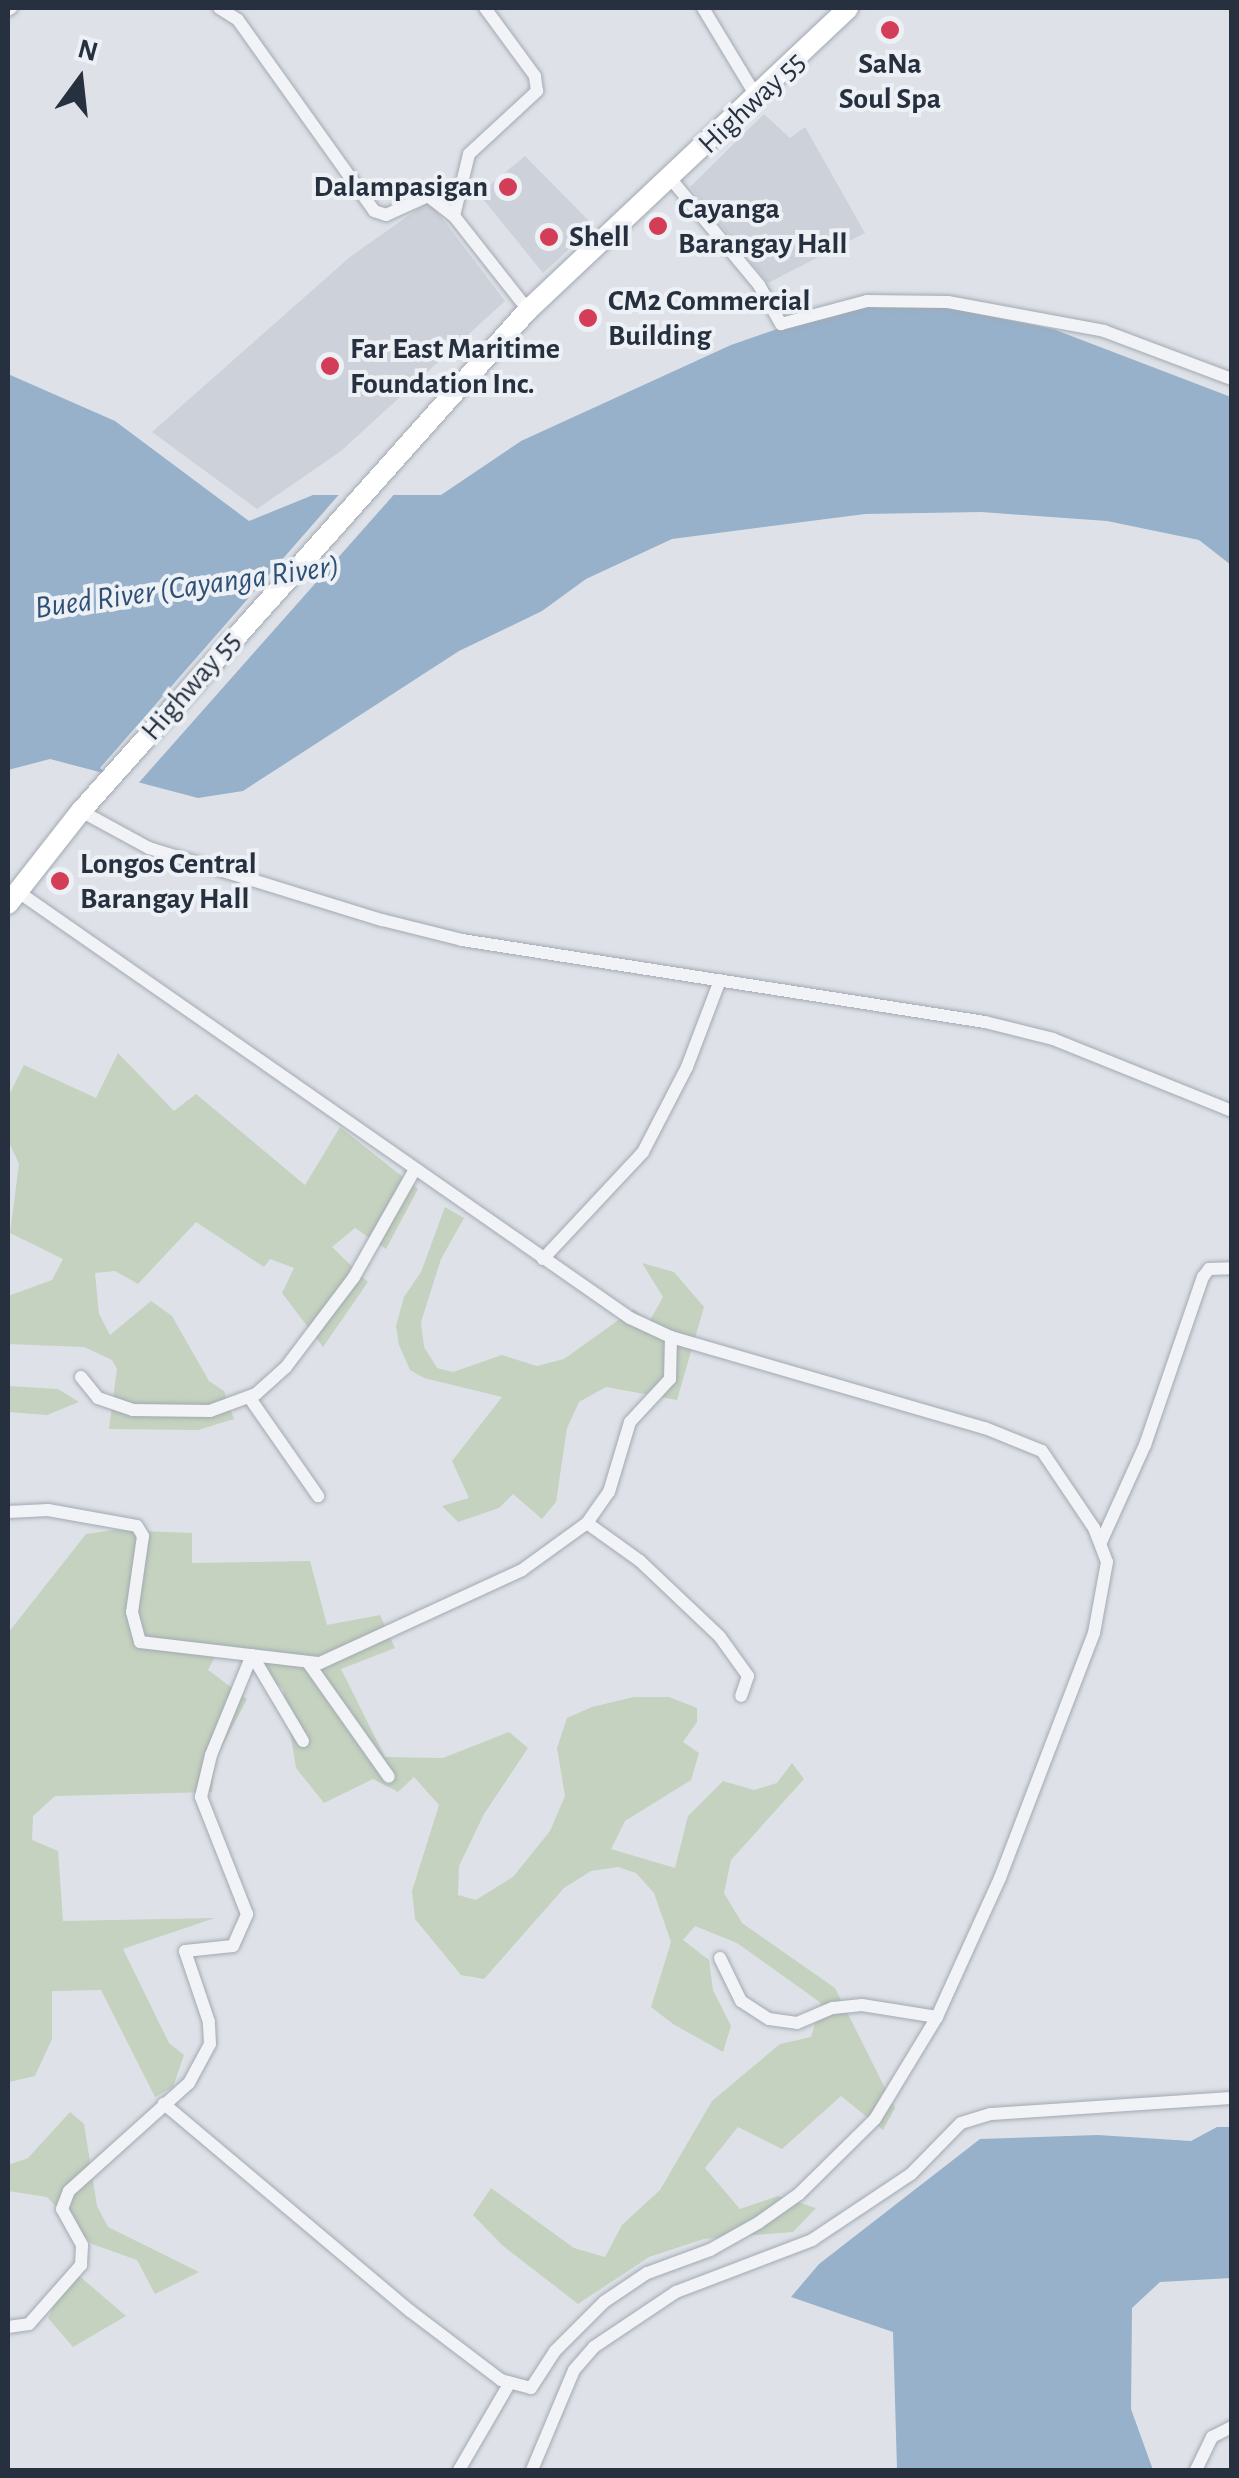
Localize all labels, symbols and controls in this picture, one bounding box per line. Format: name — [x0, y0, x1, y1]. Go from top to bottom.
marker: SaNa Soul Spa — [879, 19, 901, 41]
north arrow — [30, 30, 130, 130]
text: N — [75, 35, 101, 67]
street label: Highway 55 — [691, 44, 813, 162]
place label: SaNa Soul Spa — [839, 46, 941, 116]
place label: Dalampasigan — [314, 169, 488, 205]
marker: Dalampasigan — [497, 176, 519, 198]
place label: Cayanga Barangay Hall — [678, 191, 847, 262]
marker: Cayanga Barangay Hall — [647, 215, 669, 237]
place label: Shell — [569, 219, 630, 255]
marker: Shell — [538, 226, 560, 248]
place label: CM2 Commercial Building — [608, 283, 810, 354]
marker: CM2 Commercial Building — [577, 307, 599, 329]
place label: Far East Maritime Foundation Inc. — [350, 331, 560, 402]
marker: Far East Maritime Foundation Inc. — [319, 355, 341, 377]
water label: Bued River (Cayanga River) — [32, 547, 342, 627]
street label: Highway 55 — [134, 624, 248, 748]
place label: Longos Central Barangay Hall — [80, 846, 257, 916]
marker: Longos Central Barangay Hall — [49, 870, 71, 892]

